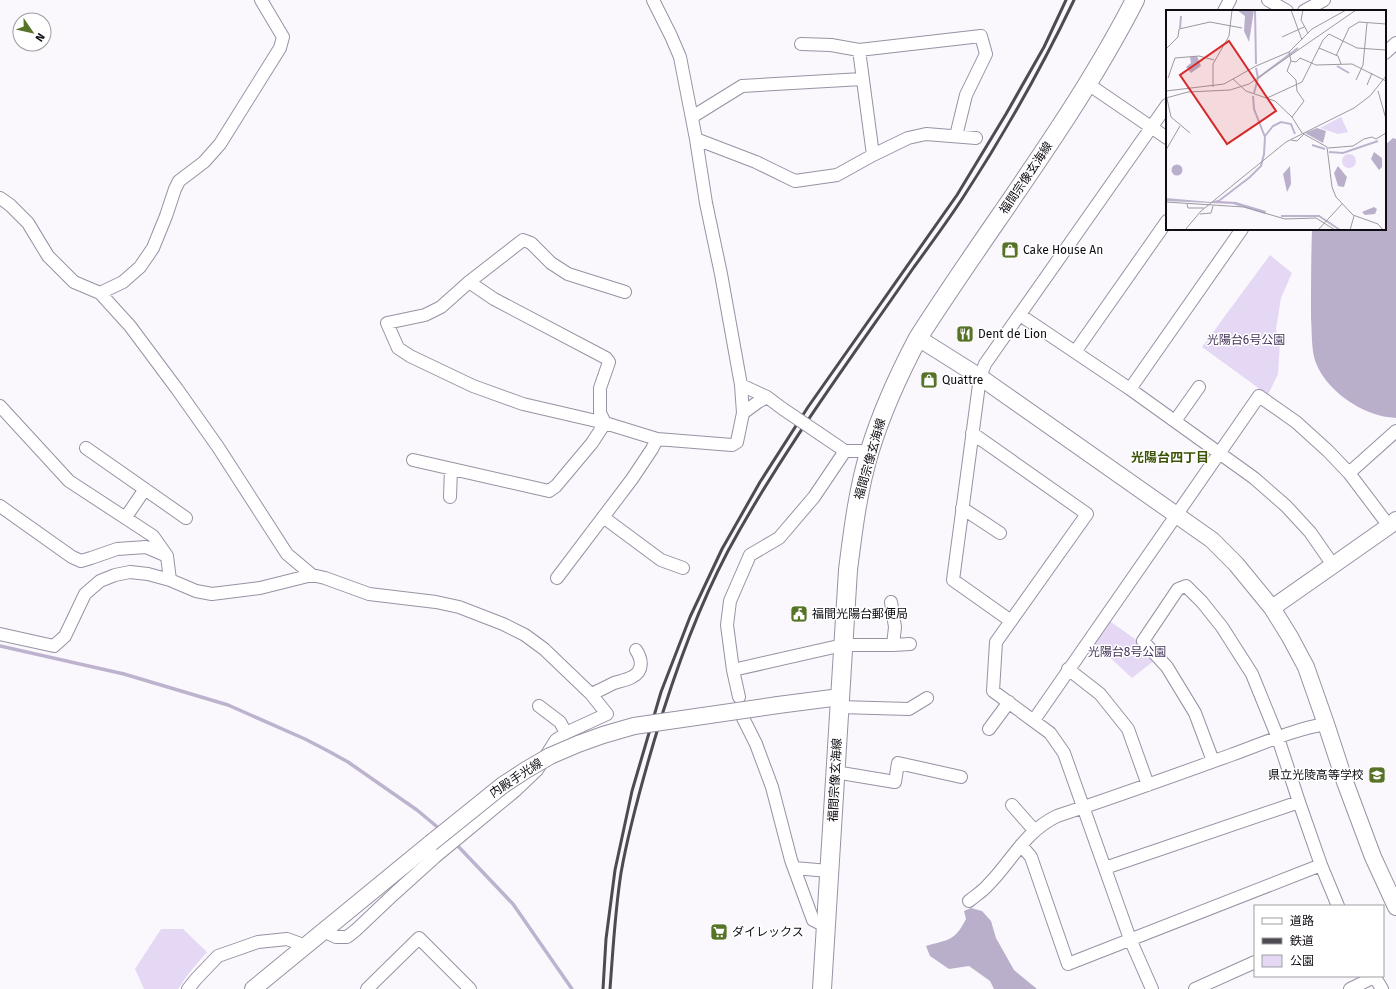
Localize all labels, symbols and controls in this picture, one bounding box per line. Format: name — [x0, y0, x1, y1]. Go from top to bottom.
inset map — [1166, 10, 1386, 230]
north arrow — [12, 12, 52, 52]
text: N — [32, 31, 47, 44]
street label: 福間宗像玄海線 — [997, 139, 1055, 217]
shop icon: Cake House An — [1000, 240, 1020, 260]
place label: Cake House An — [1023, 243, 1103, 257]
restaurant icon: Dent de Lion — [955, 324, 975, 344]
place label: Dent de Lion — [978, 327, 1047, 341]
park label: 光陽台6号公園 — [1207, 333, 1285, 347]
shop icon: Quattre — [919, 370, 939, 390]
place label: Quattre — [942, 373, 983, 387]
street label: 福間宗像玄海線 — [852, 417, 888, 501]
district label: 光陽台四丁目 — [1131, 450, 1209, 465]
public building icon: 福間光陽台郵便局 — [789, 604, 809, 624]
place label: 福間光陽台郵便局 — [812, 607, 908, 621]
park label: 光陽台8号公園 — [1088, 645, 1166, 659]
street label: 福間宗像玄海線 — [826, 738, 844, 822]
street label: 内殿手光線 — [487, 756, 545, 800]
school or university icon: 県立光陵高等学校 — [1367, 765, 1387, 785]
place label: 県立光陵高等学校 — [1268, 768, 1364, 782]
legend — [1254, 905, 1384, 977]
text: 道路 — [1290, 914, 1314, 928]
supermarket icon: ダイレックス — [709, 922, 729, 942]
place label: ダイレックス — [732, 925, 804, 939]
text: 鉄道 — [1290, 934, 1314, 948]
text: 公園 — [1290, 954, 1314, 968]

